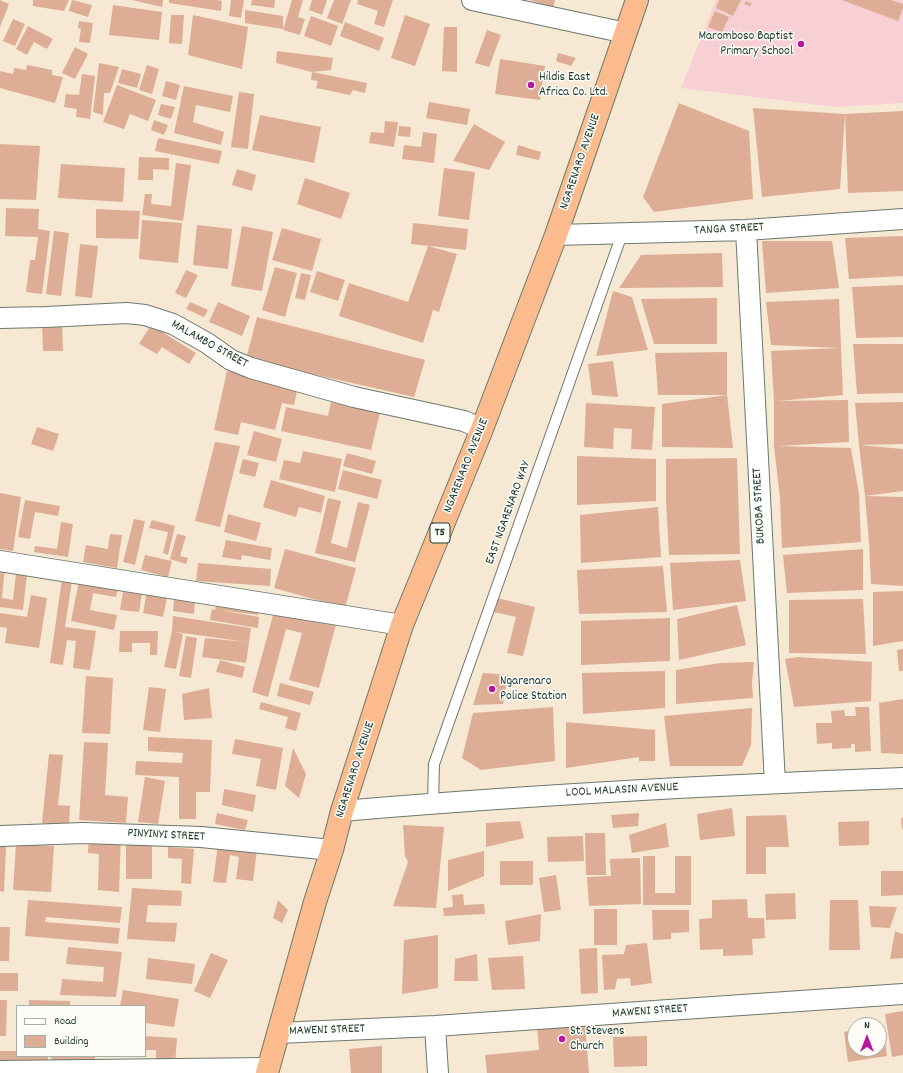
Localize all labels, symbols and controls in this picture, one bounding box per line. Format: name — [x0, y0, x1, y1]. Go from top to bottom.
place label: Maromboso Baptist Primary School — [698, 29, 793, 60]
marker: Maromboso Baptist Primary School — [796, 39, 806, 49]
place label: Hildis East Africa Co. Ltd. — [539, 70, 608, 101]
marker: Hildis East Africa Co. Ltd. — [526, 80, 536, 90]
street label: NGARENARO AVENUE — [557, 112, 605, 212]
street label: TANGA STREET — [694, 220, 764, 240]
street label: MALAMBO STREET — [168, 317, 250, 373]
street label: NGARENARO AVENUE — [441, 417, 493, 515]
street label: EAST NGARENARO WAY — [483, 459, 535, 567]
street label: BUKOBA STREET — [750, 467, 770, 545]
road number: T5 — [430, 523, 450, 543]
place label: Ngarenaro Police Station — [500, 674, 567, 705]
marker: Ngarenaro Police Station — [487, 684, 497, 694]
street label: NGARENARO AVENUE — [333, 720, 379, 820]
street label: LOOL MALASIN AVENUE — [565, 780, 679, 802]
street label: PINYINYI STREET — [127, 826, 205, 846]
street label: MAWENI STREET — [612, 1002, 688, 1022]
legend — [16, 1005, 146, 1057]
text: Road — [54, 1013, 76, 1030]
north arrow — [847, 1017, 887, 1057]
text: N — [864, 1018, 870, 1034]
street label: MAWENI STREET — [289, 1022, 365, 1040]
place label: St. Stevens Church — [570, 1024, 625, 1055]
text: Building — [54, 1033, 89, 1050]
marker: St. Stevens Church — [557, 1034, 567, 1044]

